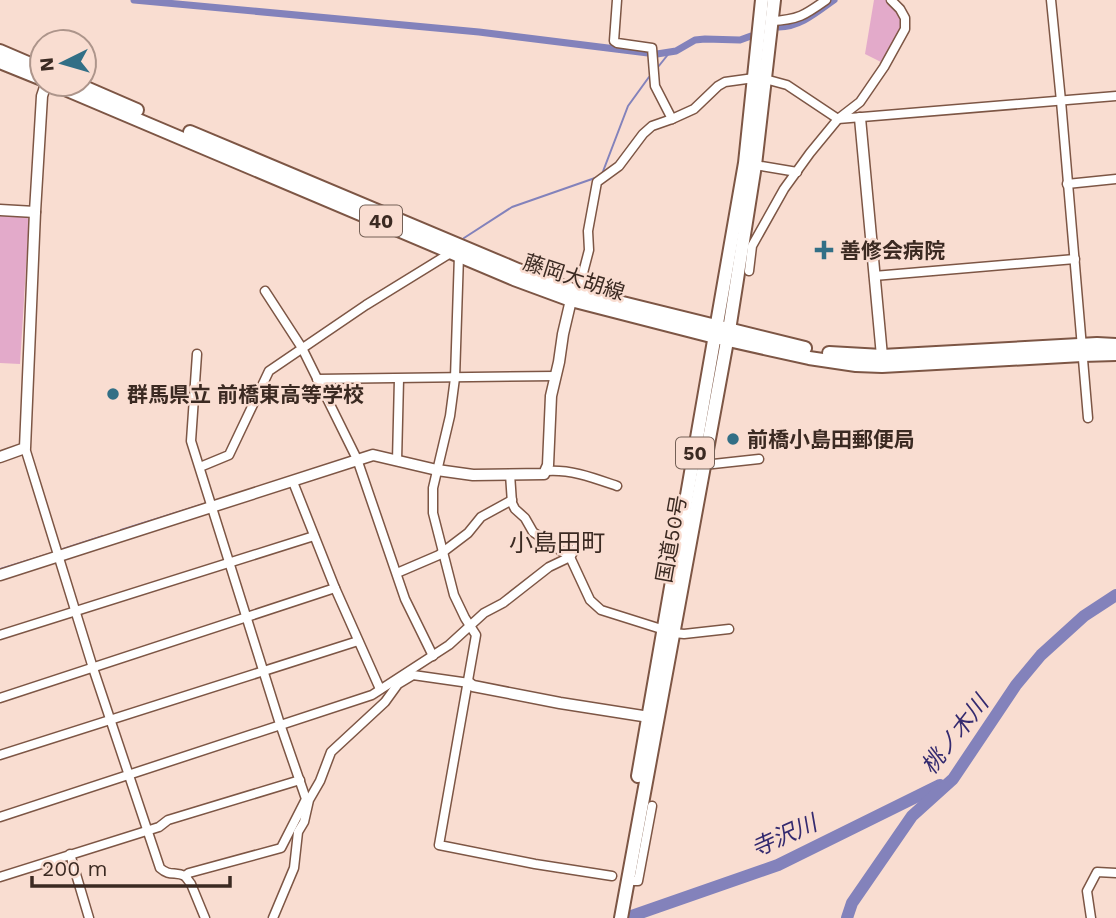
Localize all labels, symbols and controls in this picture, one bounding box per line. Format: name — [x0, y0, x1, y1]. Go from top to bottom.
north arrow — [28, 28, 98, 98]
text: N — [34, 56, 59, 72]
road number: 40 — [360, 206, 402, 236]
place label: 善修会病院 — [840, 238, 945, 263]
marker: 善修会病院 — [814, 240, 834, 260]
street label: 藤岡大胡線 — [520, 249, 628, 305]
place label: 群馬県立 前橋東高等学校 — [127, 382, 364, 407]
marker: 群馬県立 前橋東高等学校 — [105, 386, 121, 402]
place label: 前橋小島田郵便局 — [747, 427, 915, 452]
marker: 前橋小島田郵便局 — [725, 431, 741, 447]
road number: 50 — [676, 437, 714, 468]
street label: 国道50号 — [651, 493, 691, 585]
district label: 小島田町 — [509, 529, 605, 557]
water label: 桃ノ木川 — [916, 688, 996, 780]
water label: 寺沢川 — [747, 808, 824, 862]
scale bar — [32, 844, 229, 888]
text: 200 m — [42, 856, 108, 881]

